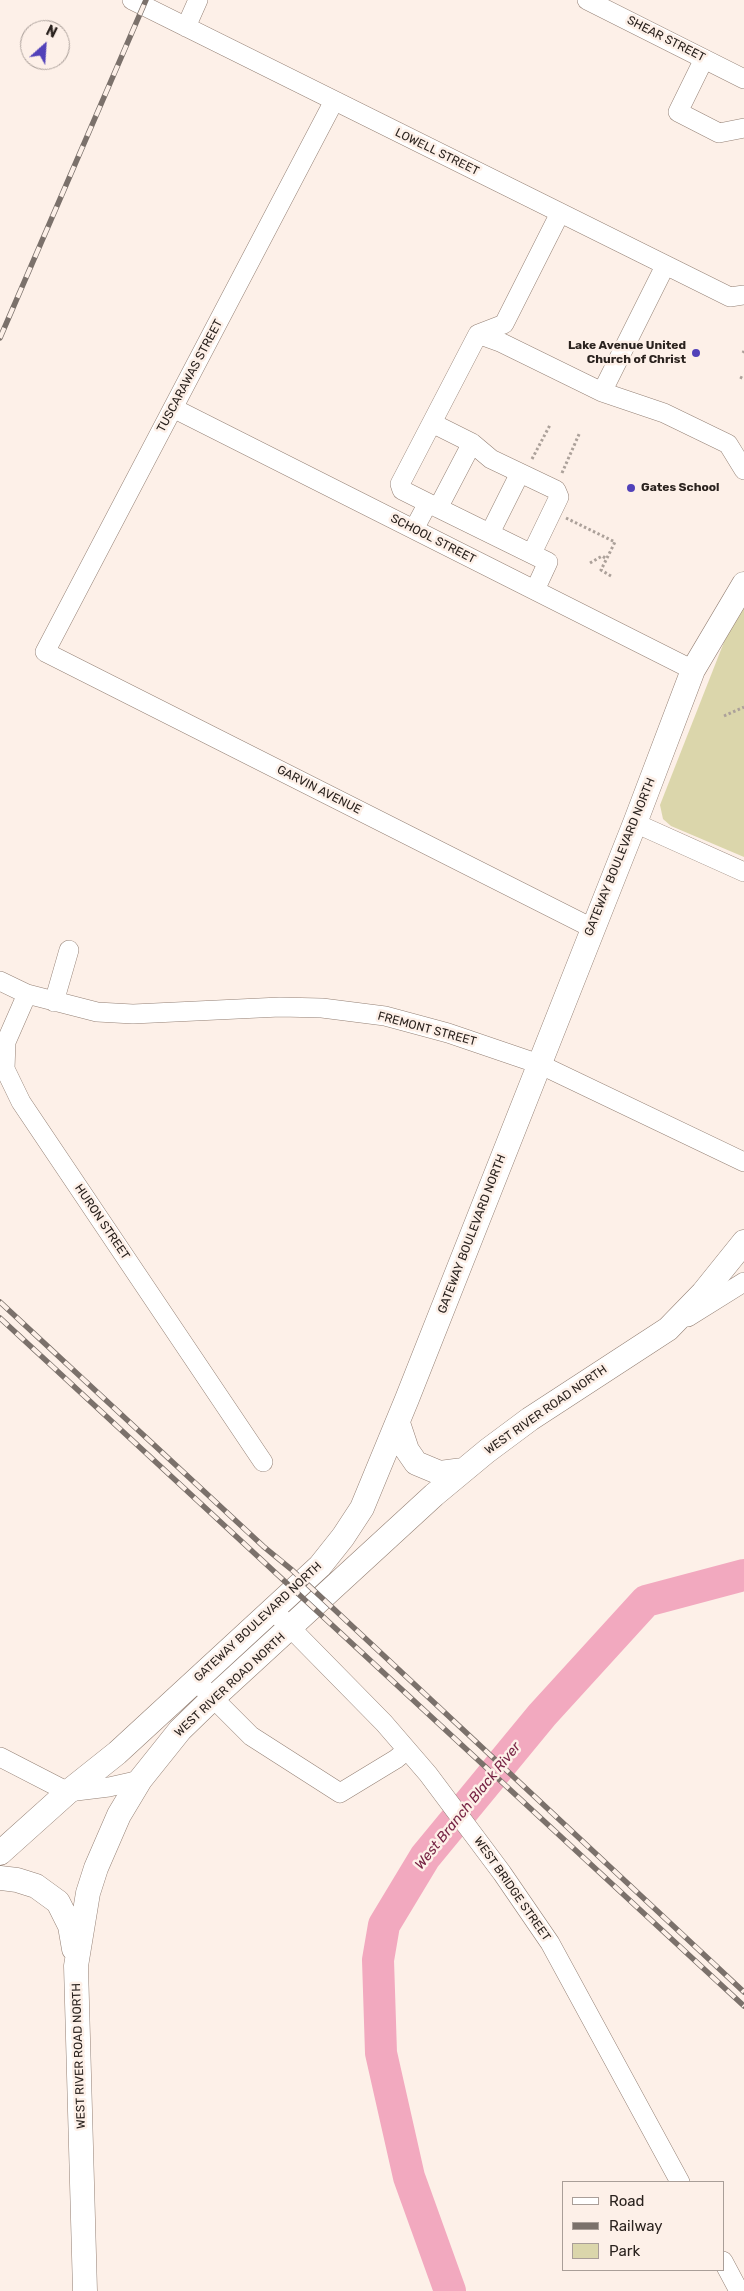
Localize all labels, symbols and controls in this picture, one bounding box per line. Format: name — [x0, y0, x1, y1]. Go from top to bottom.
street label: SHEAR STREET — [625, 13, 707, 65]
north arrow — [20, 20, 70, 70]
text: N — [43, 22, 60, 42]
street label: LOWELL STREET — [393, 125, 481, 179]
street label: TUSCARAWAS STREET — [154, 317, 226, 435]
place label: Lake Avenue United Church of Christ — [568, 339, 686, 367]
marker: Lake Avenue United Church of Christ — [690, 347, 702, 359]
place label: Gates School — [641, 481, 720, 495]
marker: Gates School — [625, 482, 637, 494]
street label: SCHOOL STREET — [388, 511, 478, 567]
street label: GARVIN AVENUE — [274, 763, 364, 817]
street label: GATEWAY BOULEVARD NORTH — [582, 776, 658, 938]
street label: FREMONT STREET — [376, 1009, 478, 1049]
street label: GATEWAY BOULEVARD NORTH — [435, 1152, 509, 1316]
street label: HURON STREET — [71, 1182, 133, 1262]
street label: WEST RIVER ROAD NORTH — [482, 1362, 610, 1458]
street label: GATEWAY BOULEVARD NORTH — [191, 1559, 325, 1685]
street label: WEST RIVER ROAD NORTH — [172, 1630, 288, 1740]
water label: West Branch Black River — [412, 1739, 524, 1873]
street label: WEST BRIDGE STREET — [471, 1834, 553, 1944]
street label: WEST RIVER ROAD NORTH — [69, 1983, 89, 2129]
legend — [562, 2181, 724, 2271]
text: Road — [609, 2192, 645, 2210]
text: Railway — [609, 2217, 663, 2235]
text: Park — [609, 2242, 640, 2260]

